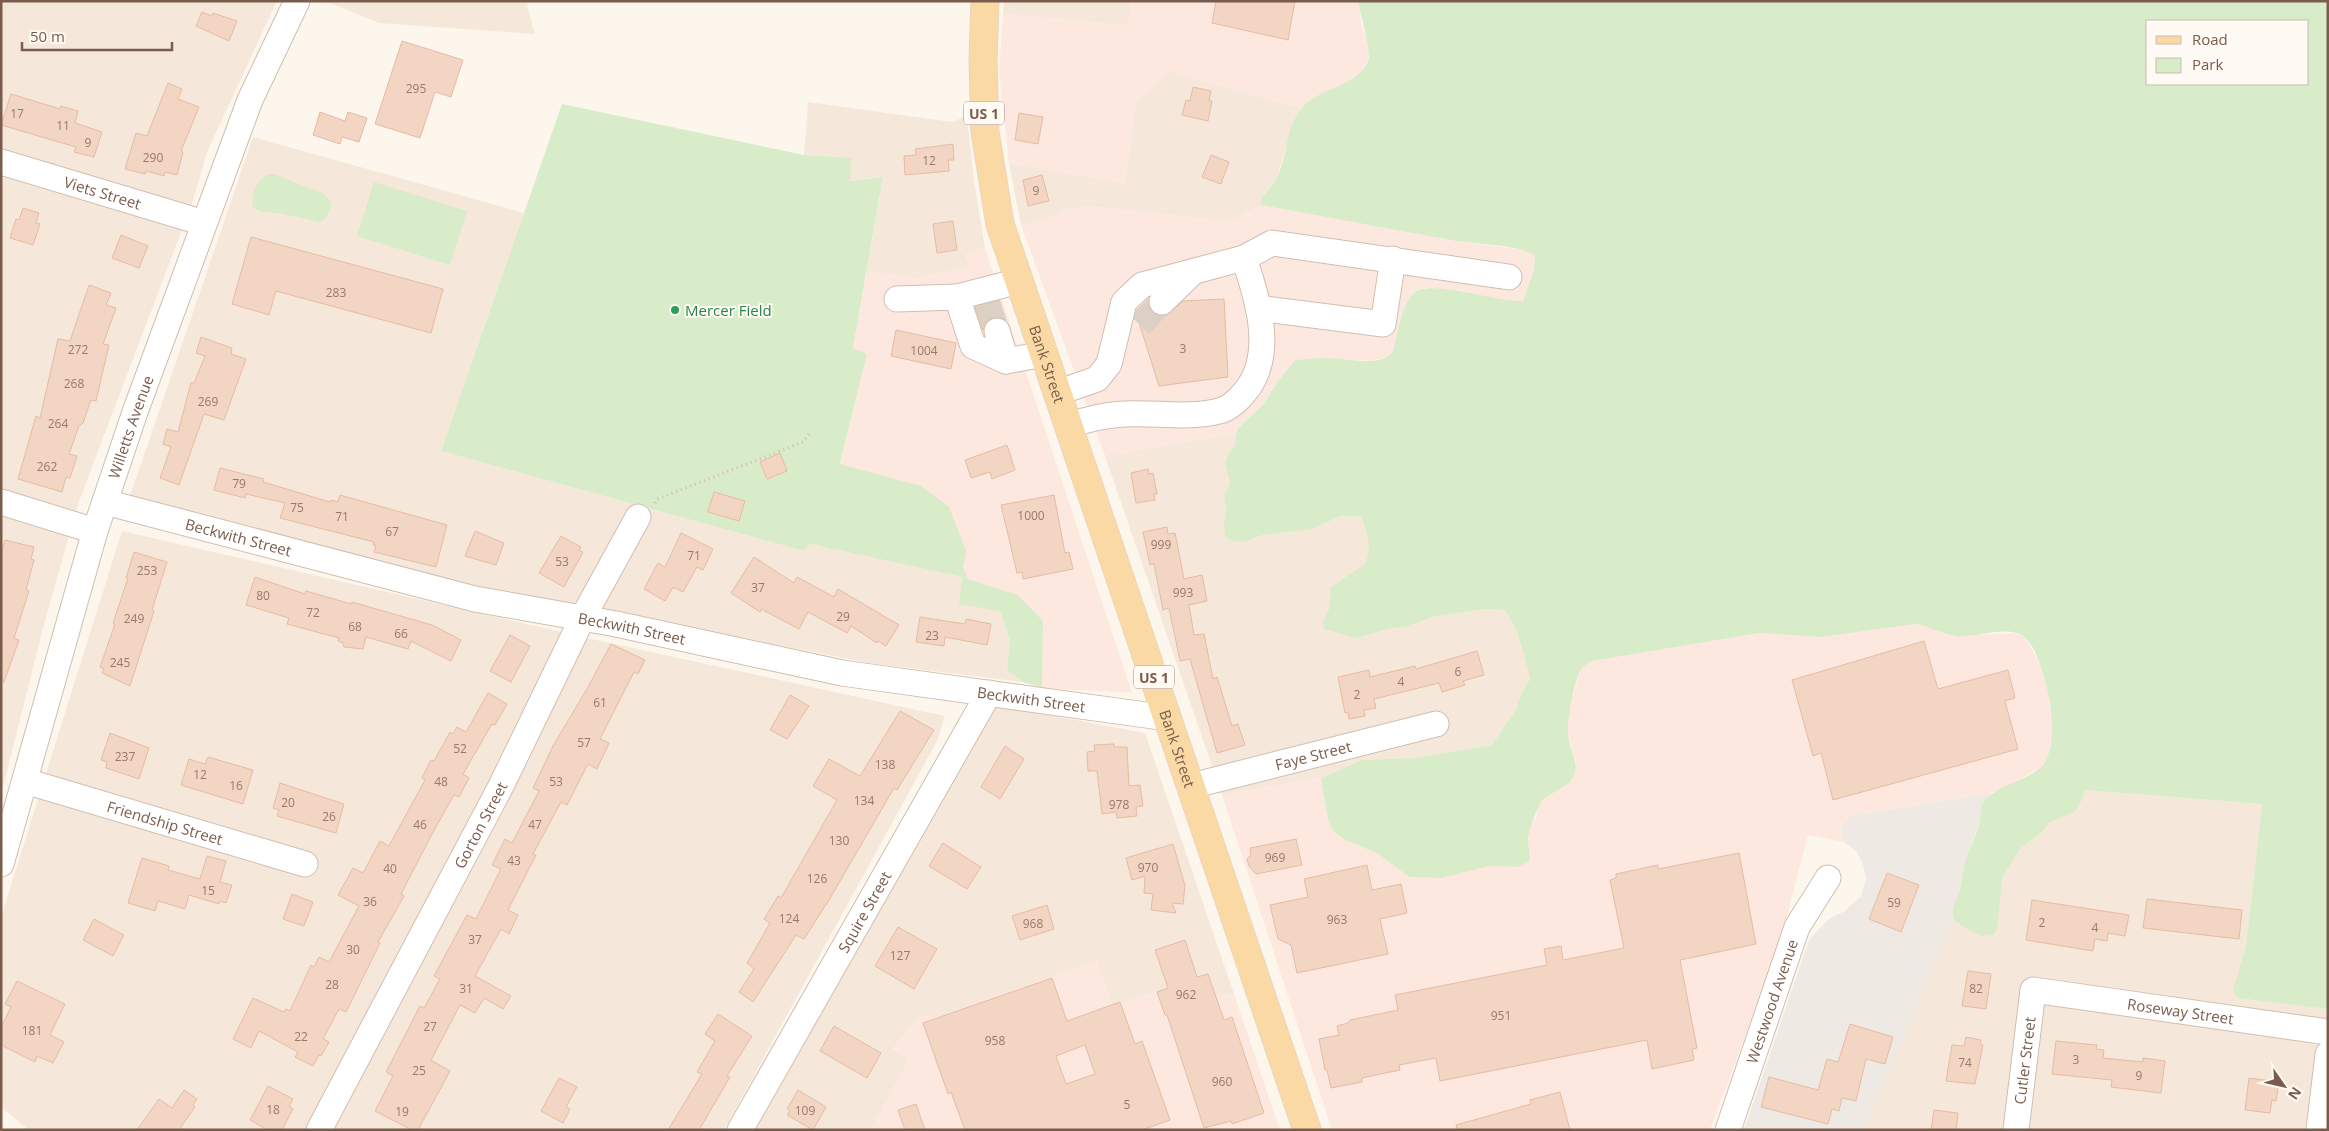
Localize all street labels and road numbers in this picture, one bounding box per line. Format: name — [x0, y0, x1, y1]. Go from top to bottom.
road number: US 1 — [964, 102, 1004, 125]
street label: Viets Street — [62, 171, 143, 214]
street label: Bank Street — [1025, 322, 1070, 405]
street label: Willetts Avenue — [103, 373, 158, 481]
street label: Beckwith Street — [183, 513, 294, 560]
street label: Beckwith Street — [577, 607, 687, 649]
road number: US 1 — [1134, 666, 1174, 689]
street label: Beckwith Street — [976, 682, 1087, 716]
street label: Bank Street — [1155, 707, 1200, 790]
street label: Faye Street — [1273, 736, 1353, 774]
street label: Gorton Street — [449, 778, 512, 872]
street label: Friendship Street — [105, 796, 225, 849]
street label: Squire Street — [833, 867, 895, 956]
street label: Westwood Avenue — [1741, 937, 1802, 1066]
street label: Roseway Street — [2126, 994, 2235, 1028]
street label: Cutler Street — [2009, 1015, 2040, 1106]

